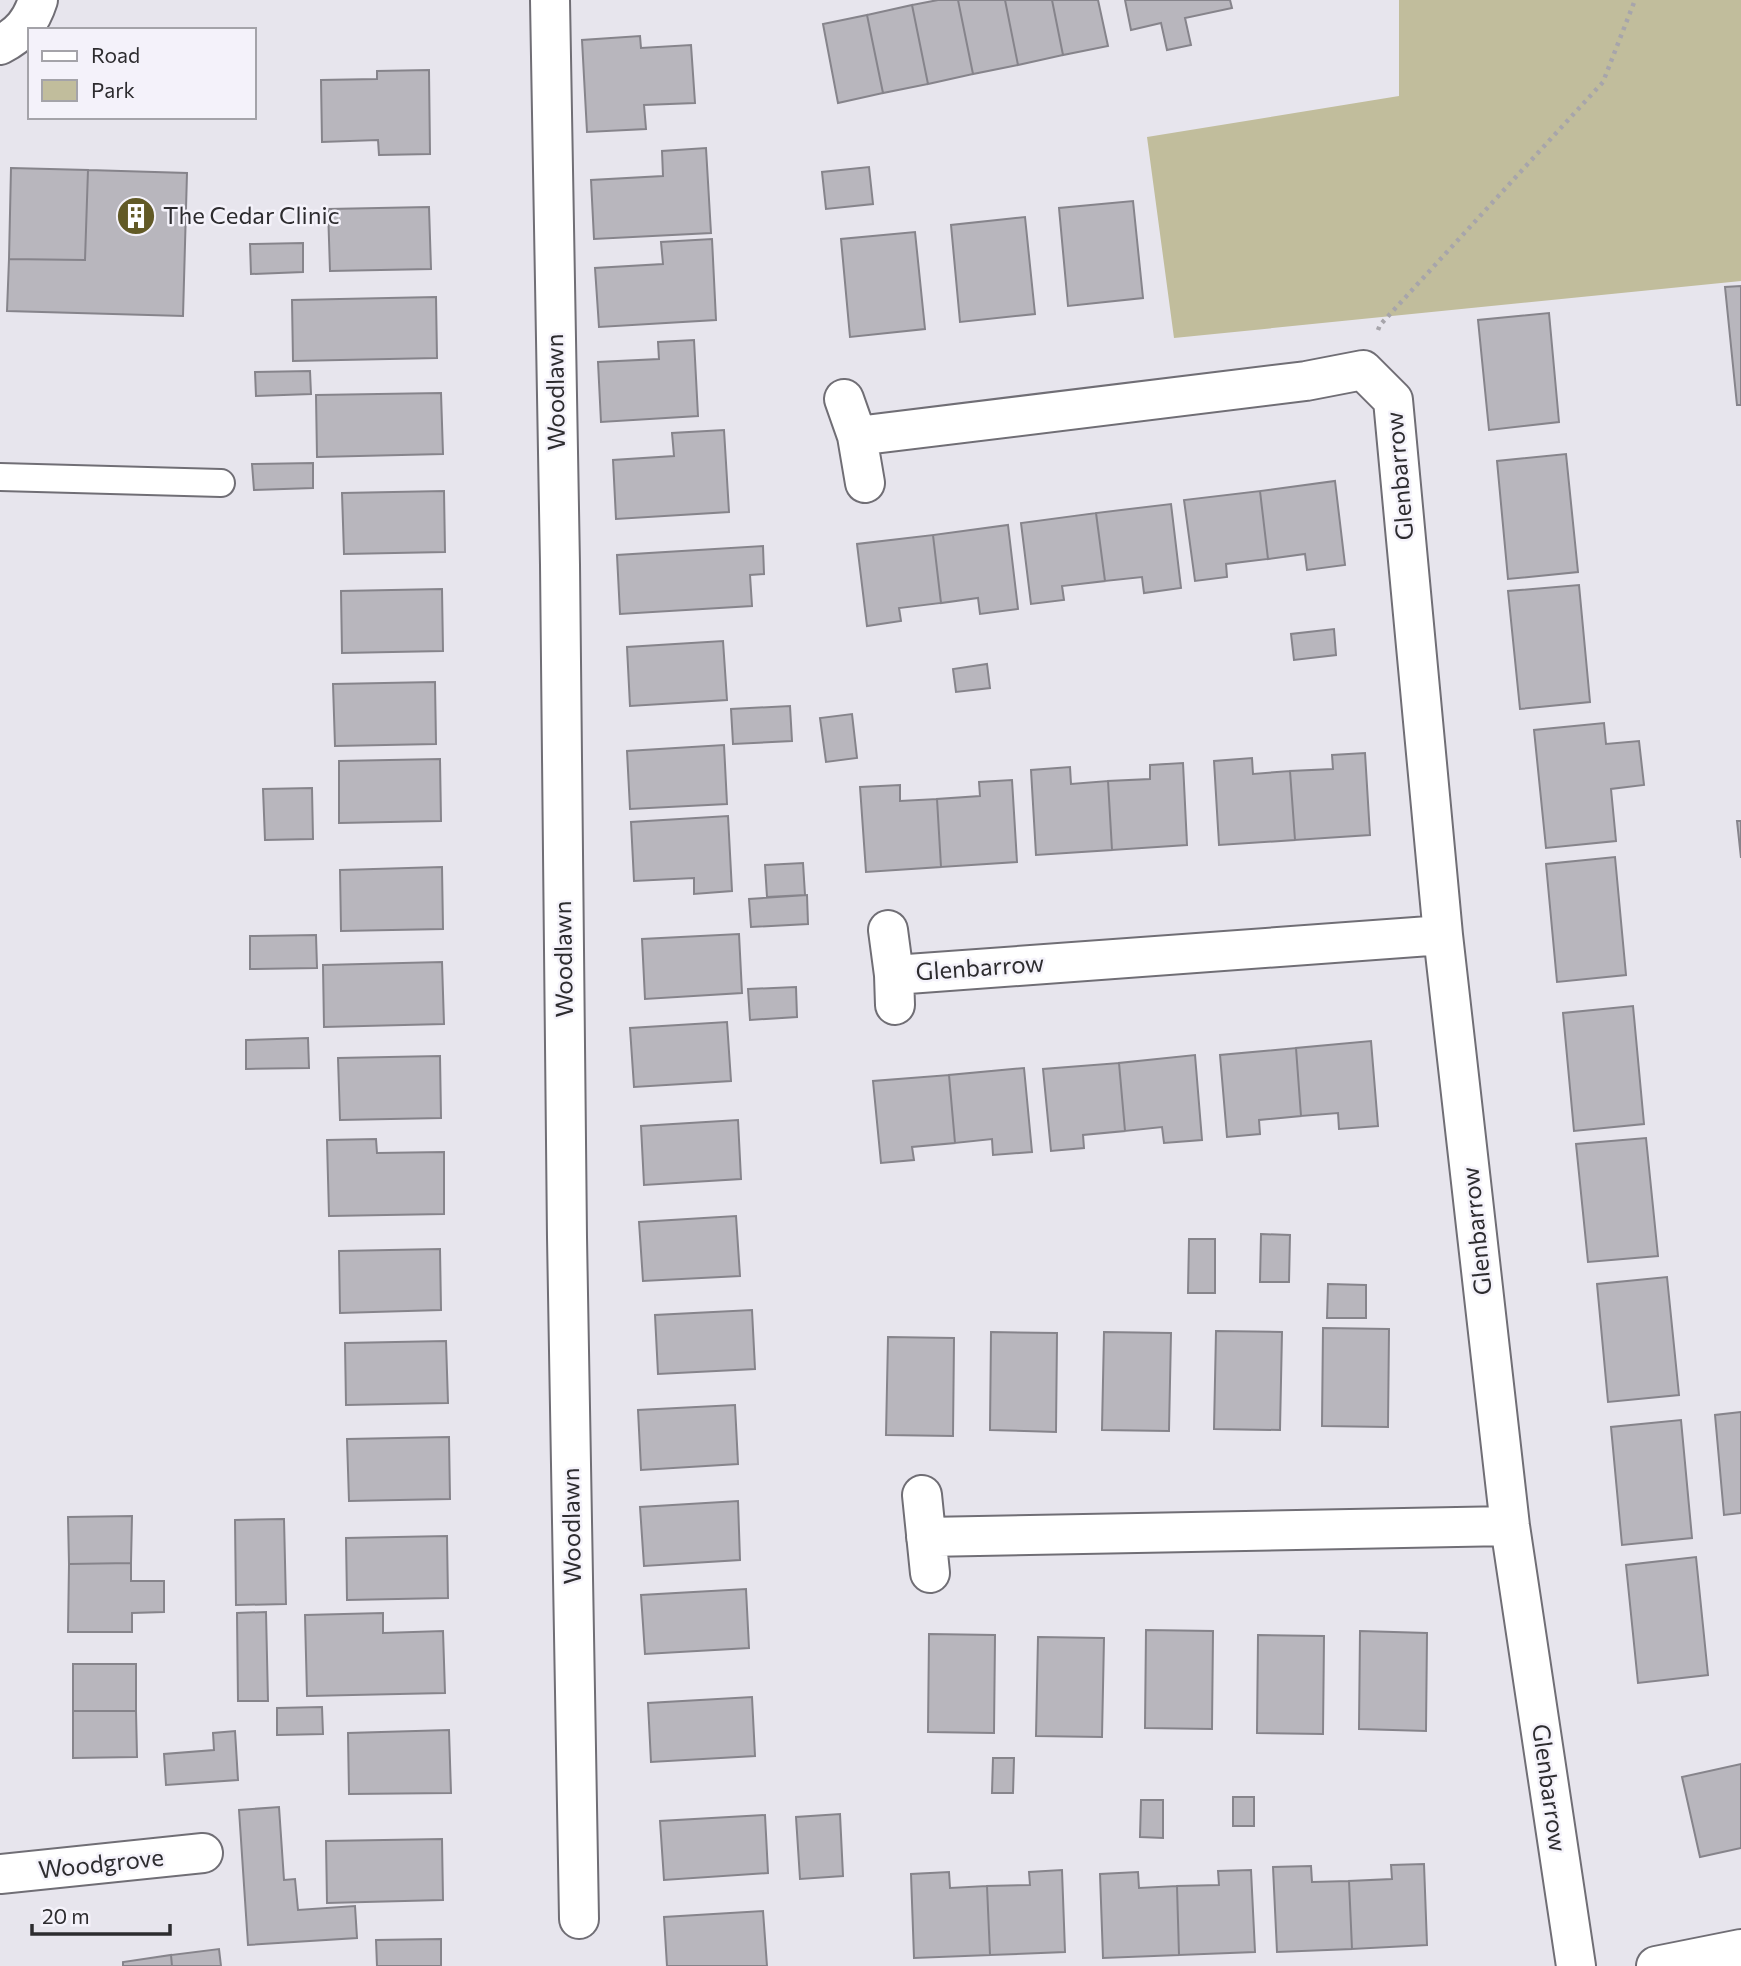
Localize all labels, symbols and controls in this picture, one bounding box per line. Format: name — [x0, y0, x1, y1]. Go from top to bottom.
legend — [28, 28, 256, 119]
text: Road — [91, 42, 140, 67]
text: Park — [91, 77, 135, 102]
building icon: The Cedar Clinic — [115, 195, 157, 237]
place label: The Cedar Clinic — [163, 200, 340, 229]
street label: Woodlawn — [539, 333, 570, 451]
street label: Glenbarrow — [1378, 411, 1419, 542]
street label: Woodlawn — [547, 900, 578, 1018]
street label: Glenbarrow — [915, 948, 1045, 985]
street label: Glenbarrow — [1454, 1166, 1497, 1297]
street label: Woodlawn — [555, 1467, 586, 1585]
street label: Glenbarrow — [1527, 1722, 1574, 1854]
street label: Woodgrove — [37, 1842, 165, 1884]
scale bar — [32, 1892, 170, 1936]
text: 20 m — [42, 1903, 90, 1928]

